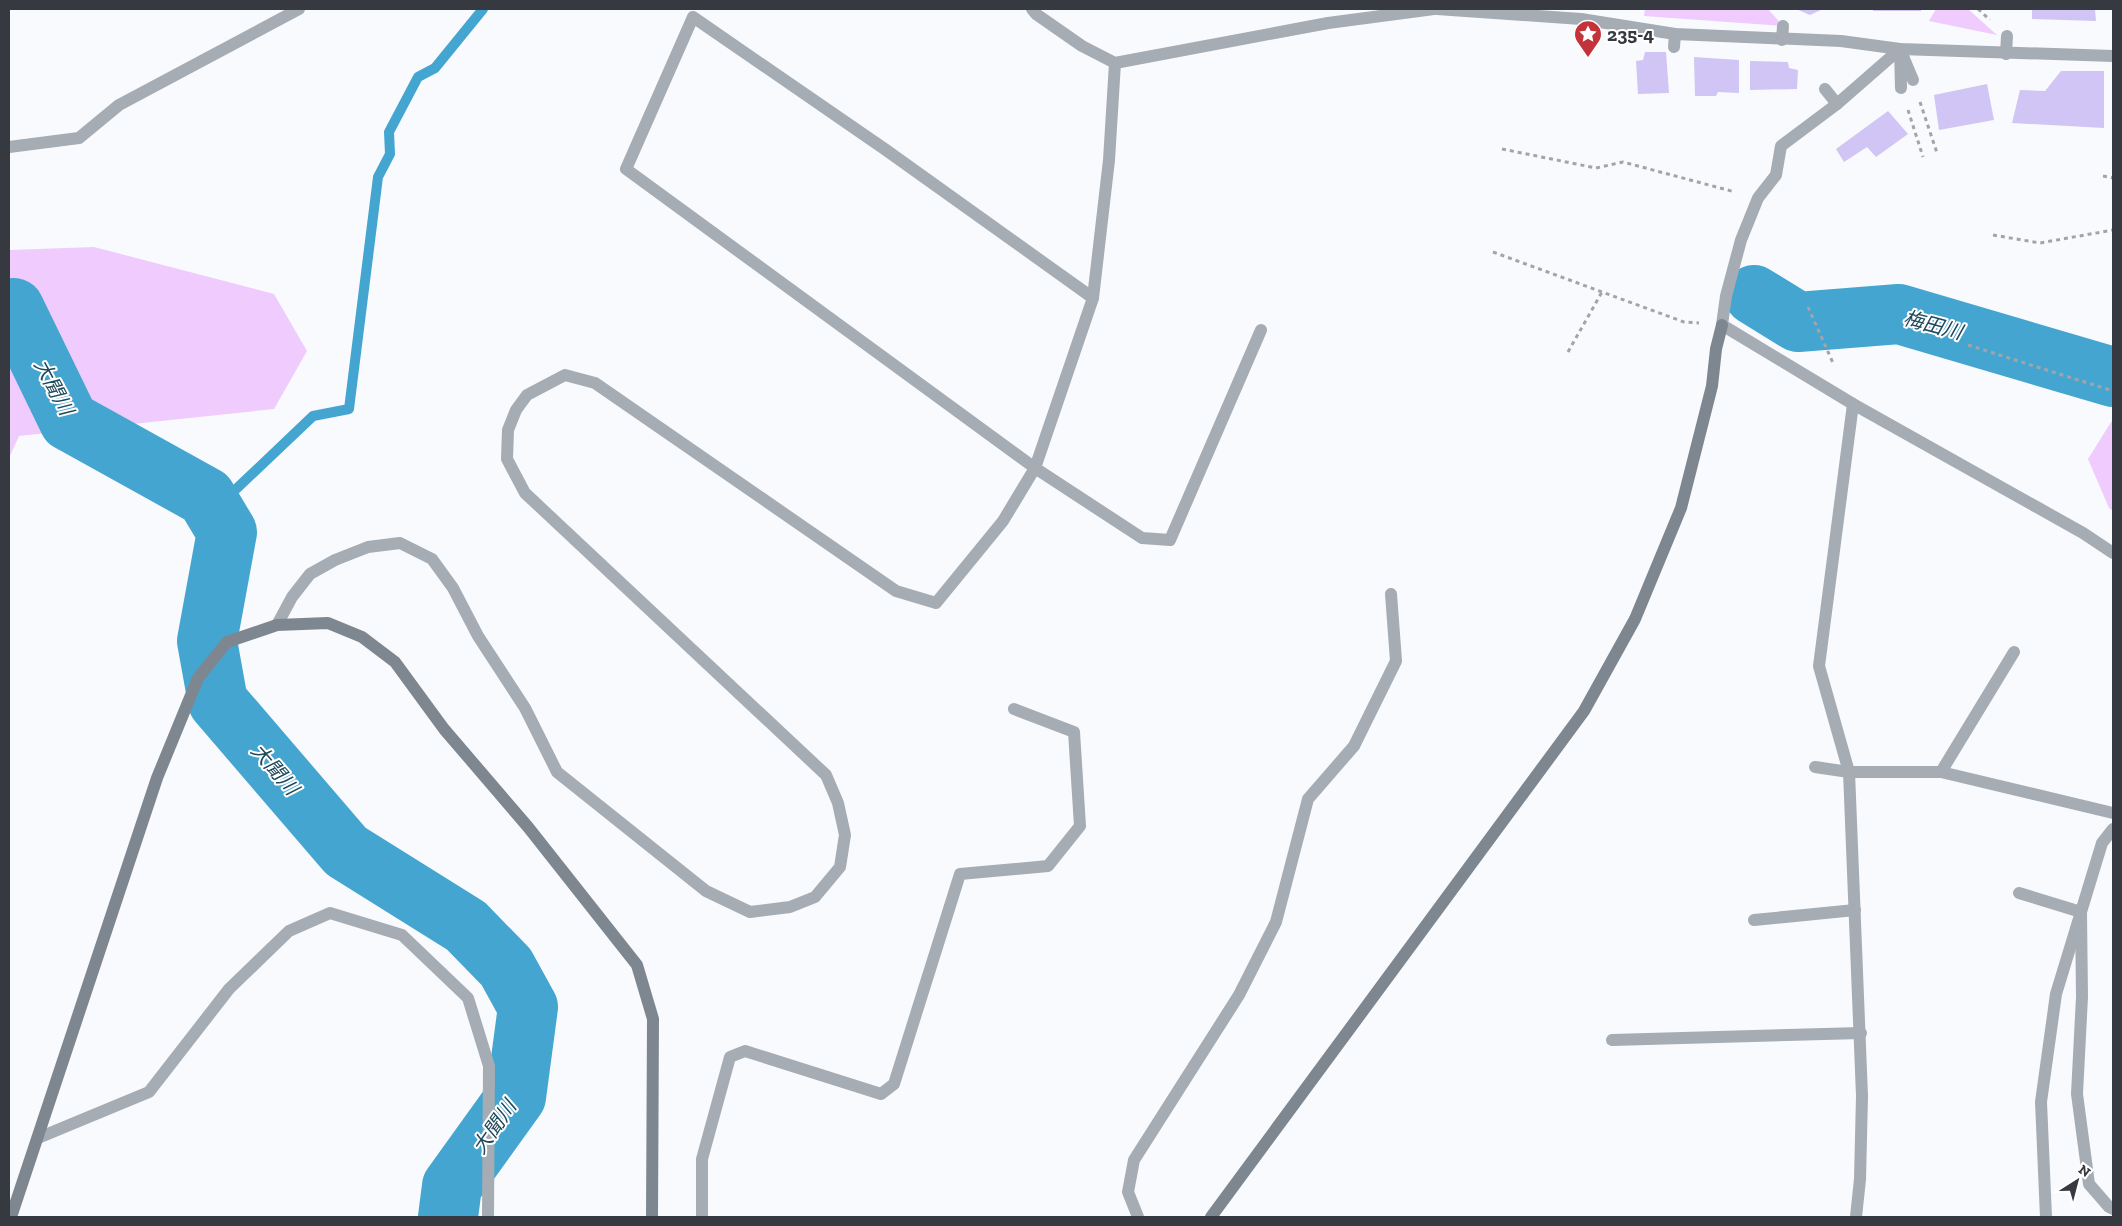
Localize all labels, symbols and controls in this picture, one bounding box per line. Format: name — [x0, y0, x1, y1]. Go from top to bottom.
place icon: 235-4 — [1573, 19, 1603, 58]
place label: 235-4 — [1607, 23, 1654, 46]
water label: 梅田川 — [1901, 306, 1967, 345]
water label: 大聞川 — [29, 355, 80, 421]
water label: 大聞川 — [246, 738, 305, 801]
water label: 大聞川 — [467, 1094, 522, 1158]
north arrow — [2052, 1156, 2102, 1206]
text: N — [2075, 1161, 2094, 1181]

